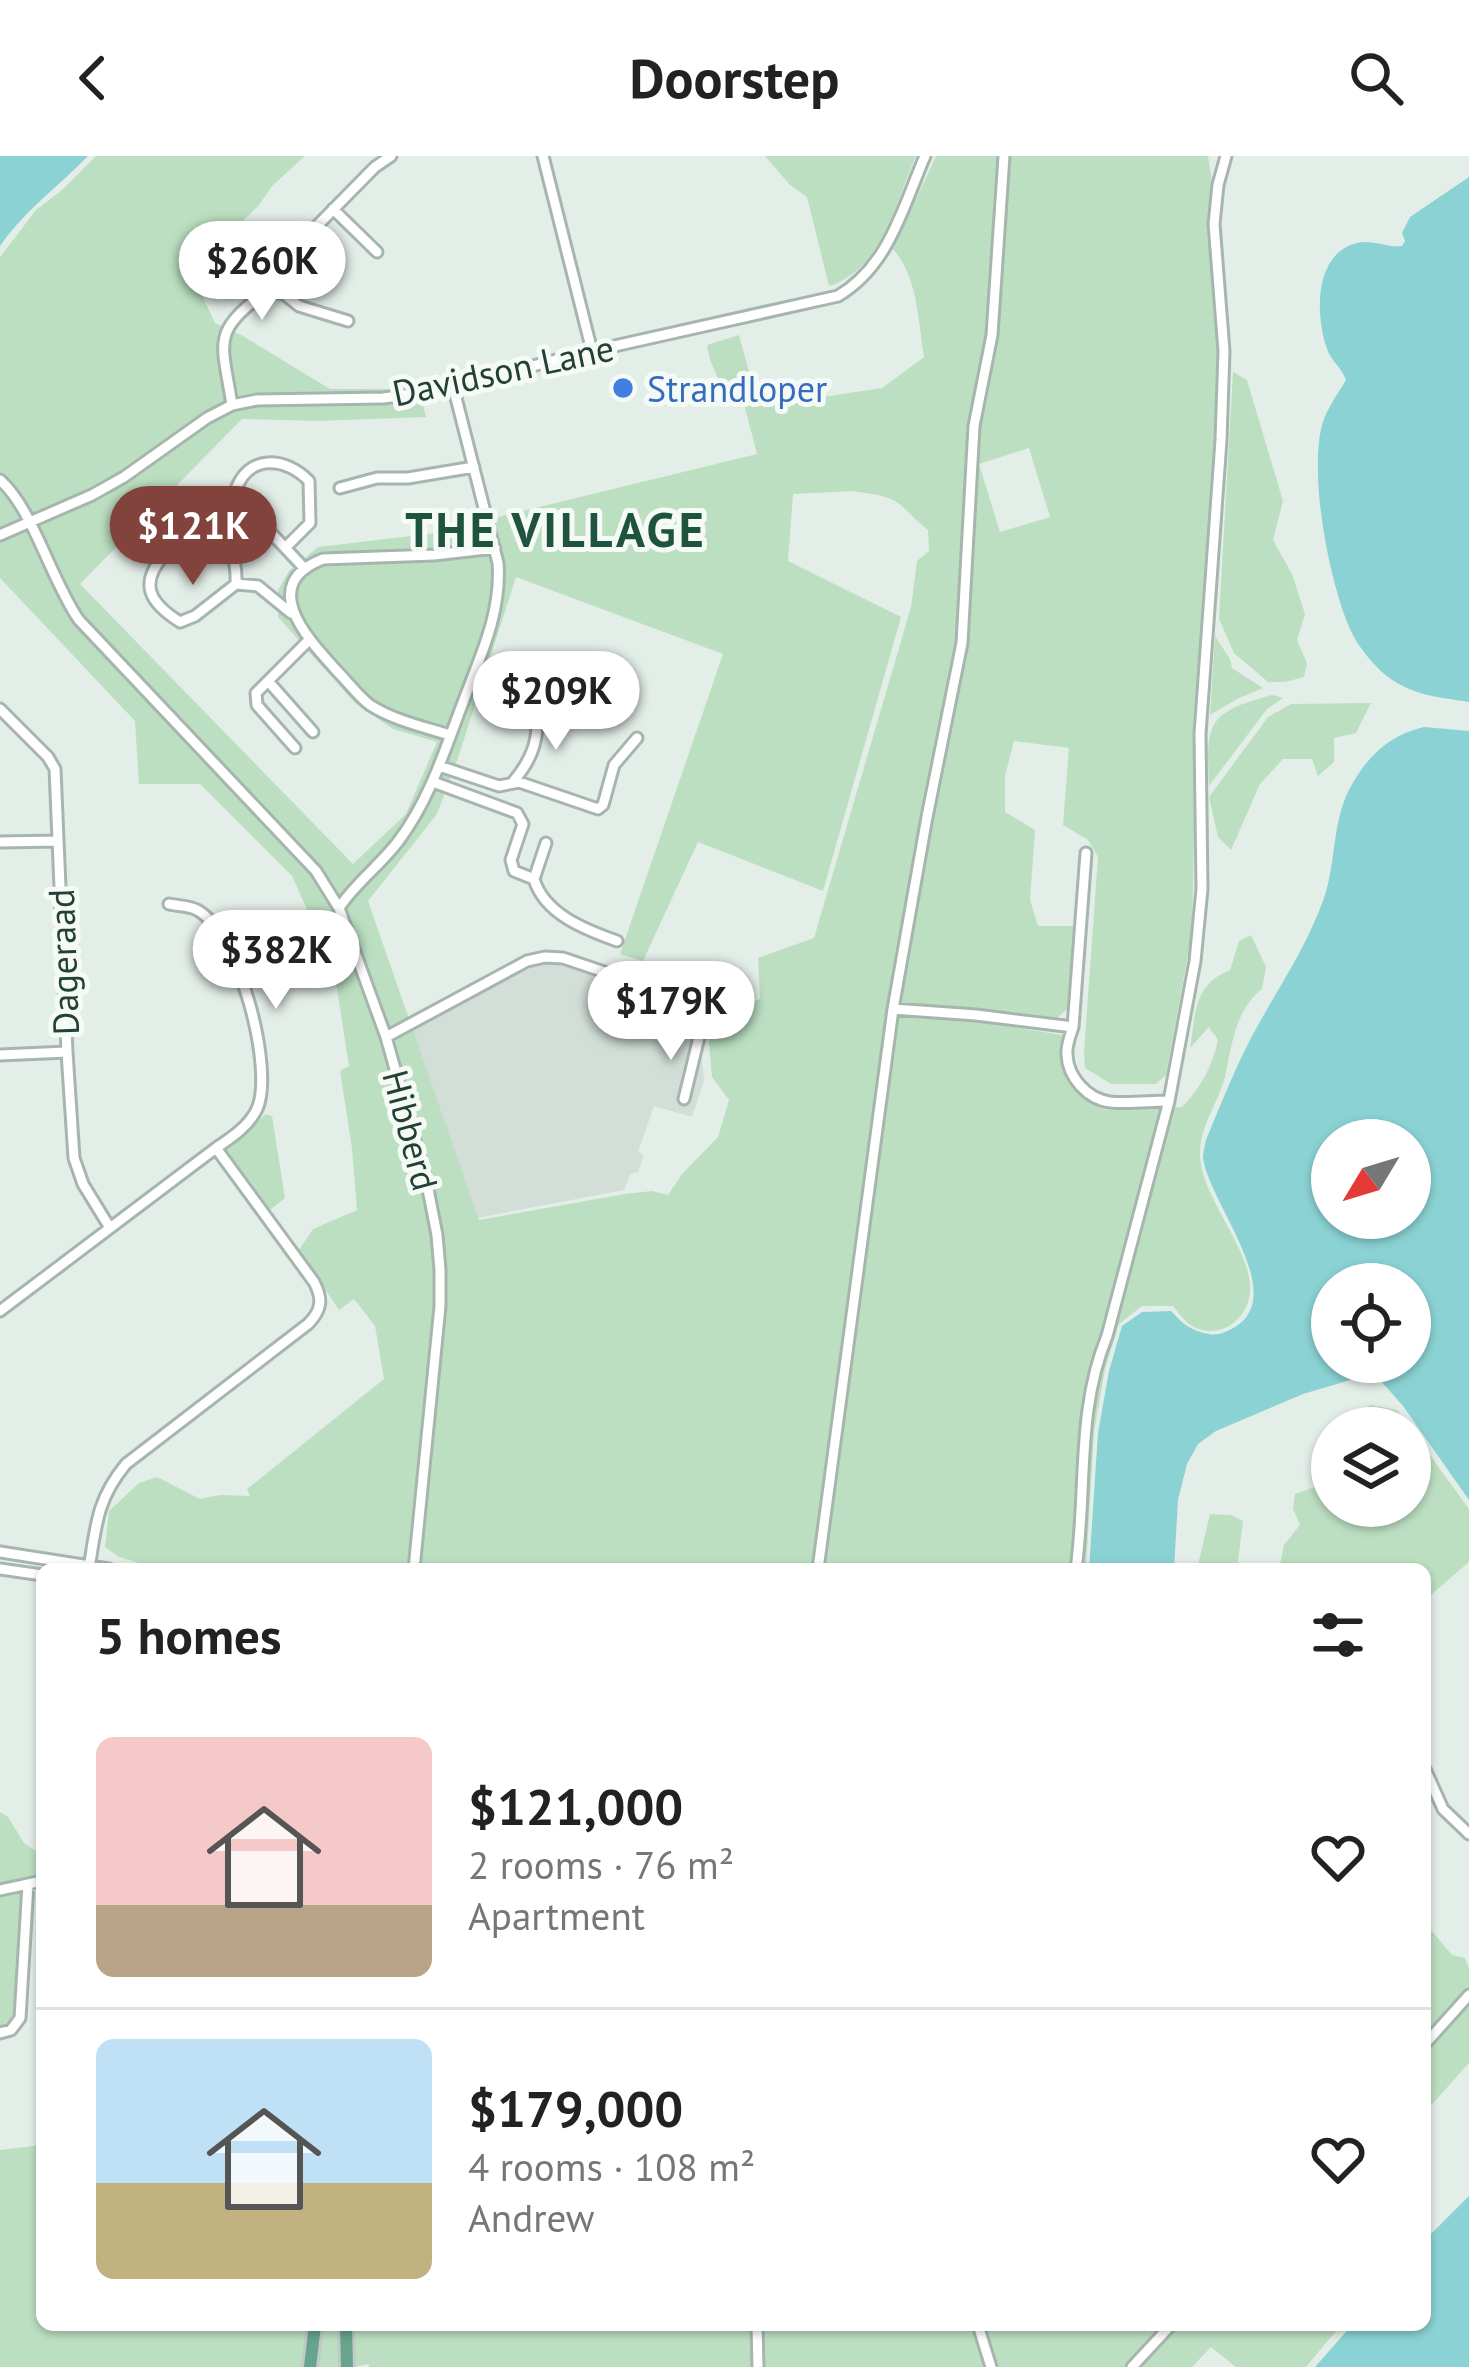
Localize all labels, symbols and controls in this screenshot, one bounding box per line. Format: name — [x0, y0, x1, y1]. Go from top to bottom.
text: Doorstep — [630, 43, 839, 113]
icon: back — [60, 45, 126, 111]
icon: search — [1343, 45, 1409, 111]
pin: $260K — [178, 221, 346, 323]
text: $260K — [206, 234, 318, 285]
street label: Davidson Lane — [388, 324, 618, 416]
place label: Strandloper — [647, 365, 827, 412]
marker: Strandloper — [610, 375, 636, 401]
pin: $121K — [109, 486, 277, 588]
district label: THE VILLAGE — [405, 498, 707, 560]
text: $121K — [137, 499, 249, 550]
pin: $209K — [472, 651, 640, 753]
text: $209K — [500, 664, 612, 715]
street label: Dageraad — [37, 888, 89, 1036]
pin: $382K — [192, 910, 360, 1012]
text: $382K — [220, 923, 332, 974]
pin: $179K — [587, 961, 755, 1063]
text: $179K — [615, 974, 727, 1025]
street label: Hibberd — [372, 1065, 450, 1195]
north arrow — [1311, 1119, 1431, 1239]
map controls — [1311, 1119, 1431, 1527]
button: locate — [1311, 1263, 1431, 1383]
button: layers — [1311, 1407, 1431, 1527]
text: 5 homes — [96, 1602, 282, 1668]
icon: filters — [1305, 1602, 1371, 1668]
text: $121,000 — [468, 1773, 683, 1839]
icon: home — [192, 1785, 336, 1929]
icon: heart — [1305, 1824, 1371, 1890]
text: 2 rooms · 76 m² — [468, 1839, 734, 1890]
text: Apartment — [468, 1890, 645, 1941]
text: $179,000 — [468, 2075, 683, 2141]
icon: home — [192, 2087, 336, 2231]
icon: heart — [1305, 2126, 1371, 2192]
text: 4 rooms · 108 m² — [468, 2141, 755, 2192]
text: Andrew — [468, 2192, 594, 2243]

